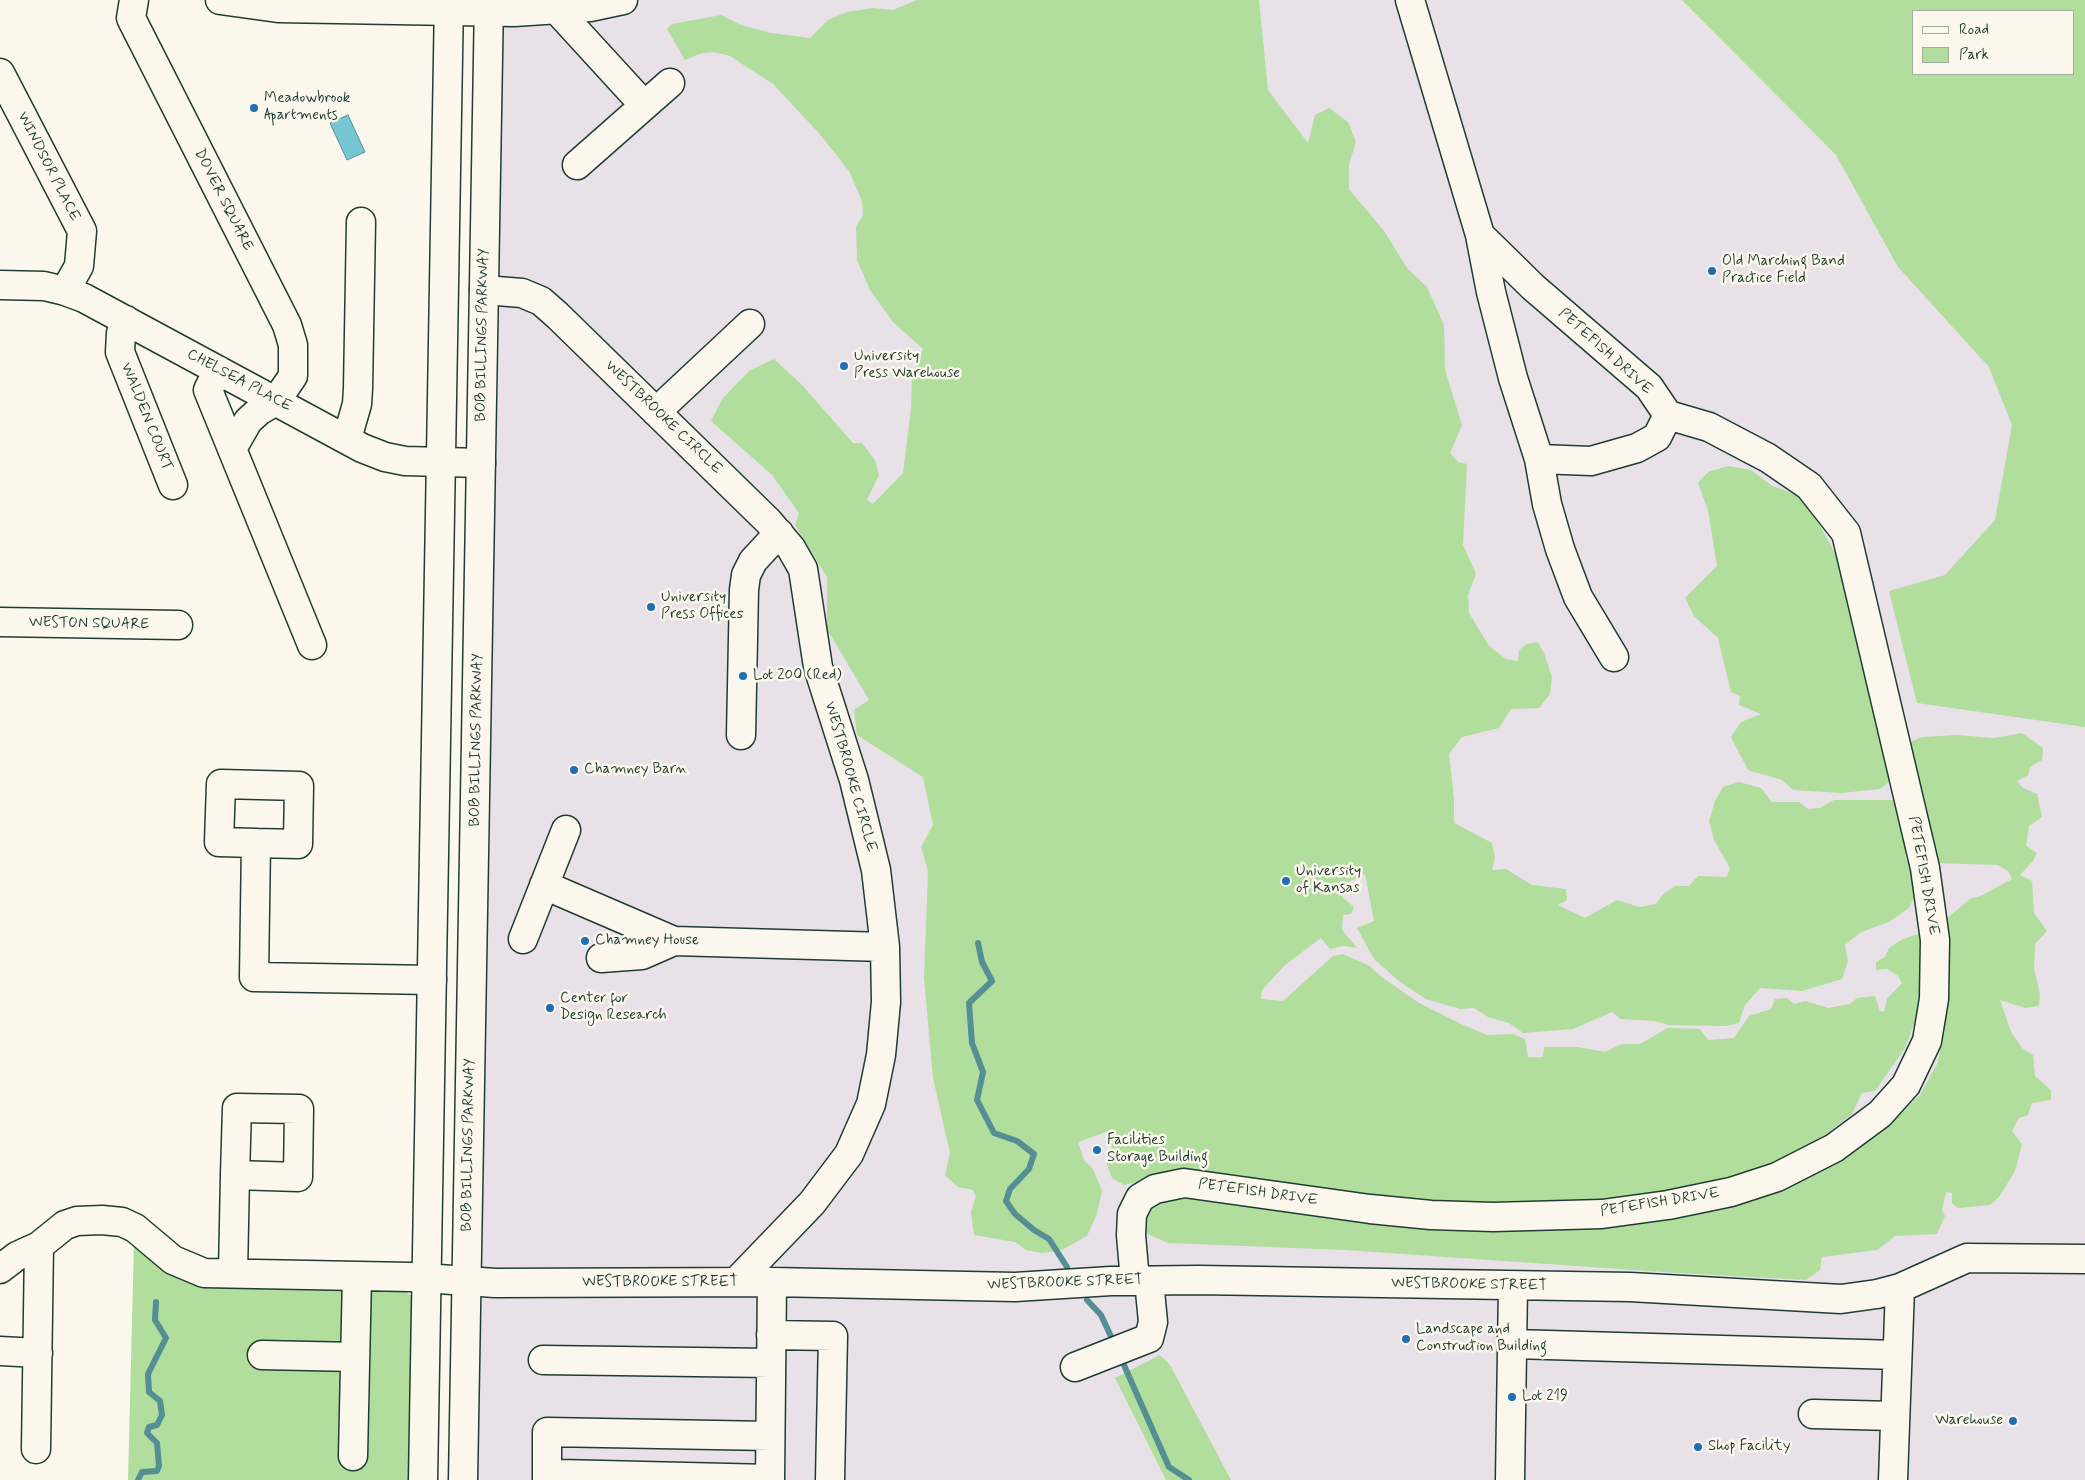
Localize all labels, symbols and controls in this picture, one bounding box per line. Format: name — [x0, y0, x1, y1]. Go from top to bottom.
legend — [1912, 10, 2075, 75]
text: Road — [1959, 20, 1989, 40]
text: Park — [1959, 45, 1989, 65]
place label: Meadowbrook Apartments — [264, 90, 350, 125]
marker: Meadowbrook Apartments — [248, 102, 260, 114]
street label: WINDSOR PLACE — [13, 109, 83, 225]
street label: DOVER SQUARE — [189, 146, 257, 254]
street label: BOB BILLINGS PARKWAY — [472, 248, 494, 422]
place label: Old Marching Band Practice Field — [1722, 253, 1845, 288]
marker: Old Marching Band Practice Field — [1706, 265, 1718, 277]
street label: PETEFISH DRIVE — [1554, 305, 1656, 399]
street label: CHELSEA PLACE — [183, 346, 295, 416]
place label: University Press Warehouse — [854, 348, 960, 383]
street label: WESTBROOKE CIRCLE — [601, 357, 725, 479]
street label: WALDEN COURT — [116, 360, 176, 474]
marker: University Press Warehouse — [838, 360, 850, 372]
place label: University Press Offices — [661, 589, 743, 624]
marker: University Press Offices — [645, 601, 657, 613]
street label: WESTON SQUARE — [29, 614, 149, 634]
street label: BOB BILLINGS PARKWAY — [466, 653, 488, 827]
place label: Lot 200 (Red) — [753, 667, 842, 685]
marker: Lot 200 (Red) — [737, 670, 749, 682]
street label: WESTBROOKE CIRCLE — [820, 700, 880, 854]
place label: Chamney Barn — [584, 761, 687, 779]
marker: Chamney Barn — [568, 764, 580, 776]
street label: PETEFISH DRIVE — [1904, 815, 1942, 937]
place label: University of Kansas — [1296, 863, 1361, 898]
marker: University of Kansas — [1280, 875, 1292, 887]
place label: Chamney House — [595, 932, 699, 950]
marker: Chamney House — [579, 935, 591, 947]
place label: Center for Design Research — [560, 990, 667, 1025]
marker: Center for Design Research — [544, 1002, 556, 1014]
street label: BOB BILLINGS PARKWAY — [458, 1058, 480, 1232]
place label: Facilities Storage Building — [1107, 1132, 1208, 1167]
marker: Facilities Storage Building — [1091, 1144, 1103, 1156]
street label: PETEFISH DRIVE — [1197, 1176, 1319, 1210]
street label: PETEFISH DRIVE — [1599, 1185, 1721, 1221]
street label: WESTBROOKE STREET — [987, 1271, 1143, 1295]
street label: WESTBROOKE STREET — [582, 1274, 738, 1292]
street label: WESTBROOKE STREET — [1391, 1275, 1547, 1295]
place label: Landscape and Construction Building — [1416, 1321, 1547, 1356]
marker: Landscape and Construction Building — [1400, 1333, 1412, 1345]
place label: Lot 219 — [1522, 1388, 1568, 1406]
marker: Lot 219 — [1506, 1391, 1518, 1403]
place label: Warehouse — [1935, 1412, 2003, 1430]
marker: Warehouse — [2007, 1415, 2019, 1427]
place label: Shop Facility — [1708, 1438, 1790, 1456]
marker: Shop Facility — [1692, 1441, 1704, 1453]

